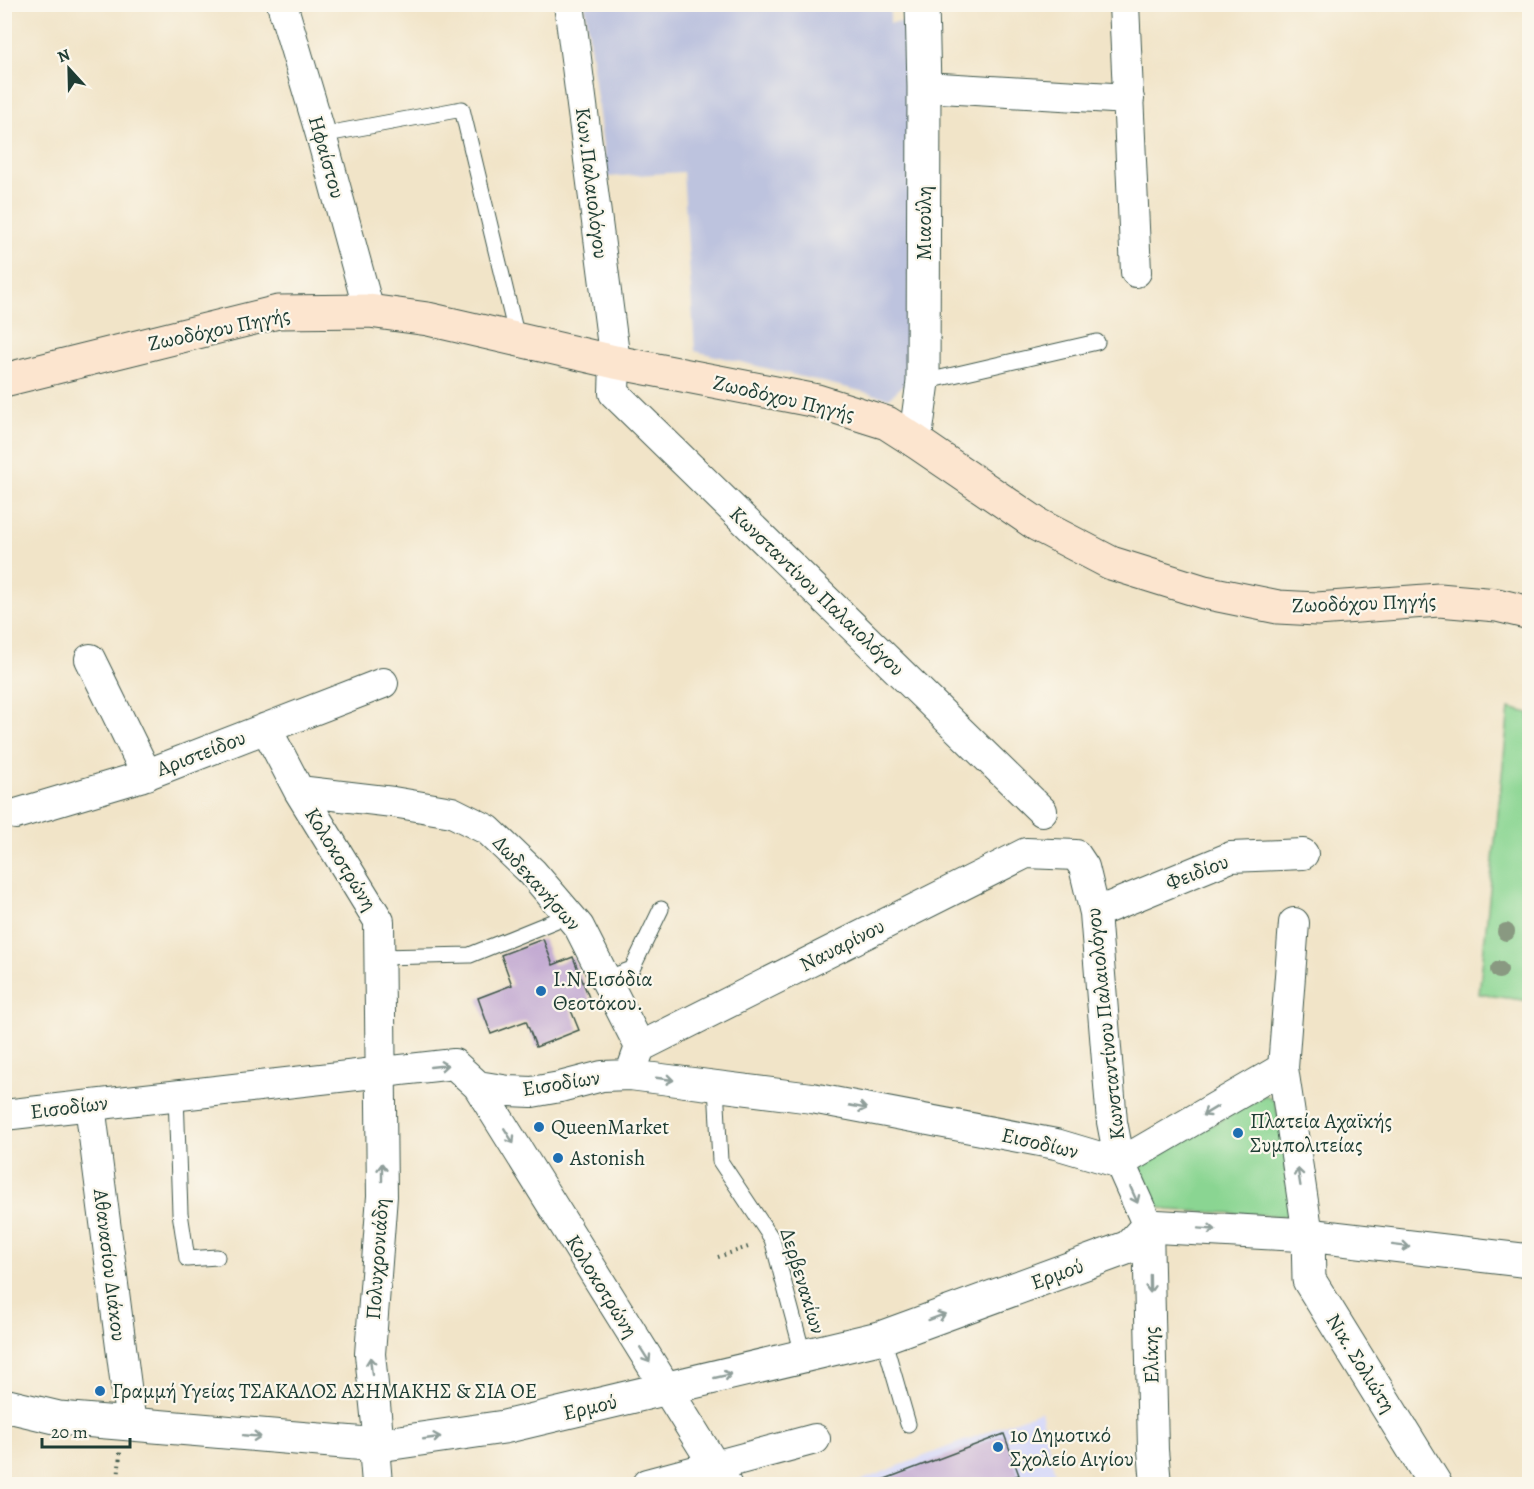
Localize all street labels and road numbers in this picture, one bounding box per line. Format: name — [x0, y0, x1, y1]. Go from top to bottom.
street label: Κων.Παλαιολόγου — [569, 106, 615, 260]
street label: Ηφαίστου — [302, 112, 352, 202]
street label: Μιαούλη — [910, 186, 938, 260]
street label: Ζωοδόχου Πηγής — [145, 300, 293, 358]
street label: Ζωοδόχου Πηγής — [711, 368, 857, 428]
street label: Κωνσταντίνου Παλαιολόγου — [723, 500, 911, 682]
street label: Ζωοδόχου Πηγής — [1291, 586, 1437, 620]
street label: Αριστείδου — [152, 723, 250, 783]
street label: Κολοκοτρώνη — [298, 802, 384, 916]
street label: Δωδεκανήσων — [487, 829, 588, 937]
street label: Φειδίου — [1162, 847, 1232, 897]
street label: Κωνσταντίνου Παλαιολόγου — [1079, 906, 1131, 1142]
street label: Ναυαρίνου — [795, 912, 889, 978]
street label: Εισοδίων — [520, 1063, 602, 1103]
street label: Εισοδίων — [29, 1088, 110, 1126]
street label: Εισοδίων — [999, 1121, 1082, 1166]
street label: Αθανασίου Διάκου — [87, 1186, 133, 1343]
street label: Πολυχρονιάδη — [359, 1197, 395, 1321]
street label: Δερβενακίων — [774, 1225, 832, 1338]
street label: Κολοκοτρώνη — [559, 1229, 645, 1343]
street label: Ερμού — [1027, 1252, 1087, 1296]
street label: Νικ. Σολιώτη — [1319, 1308, 1403, 1418]
street label: Ελίκης — [1137, 1326, 1165, 1384]
street label: Ερμού — [560, 1387, 620, 1427]

